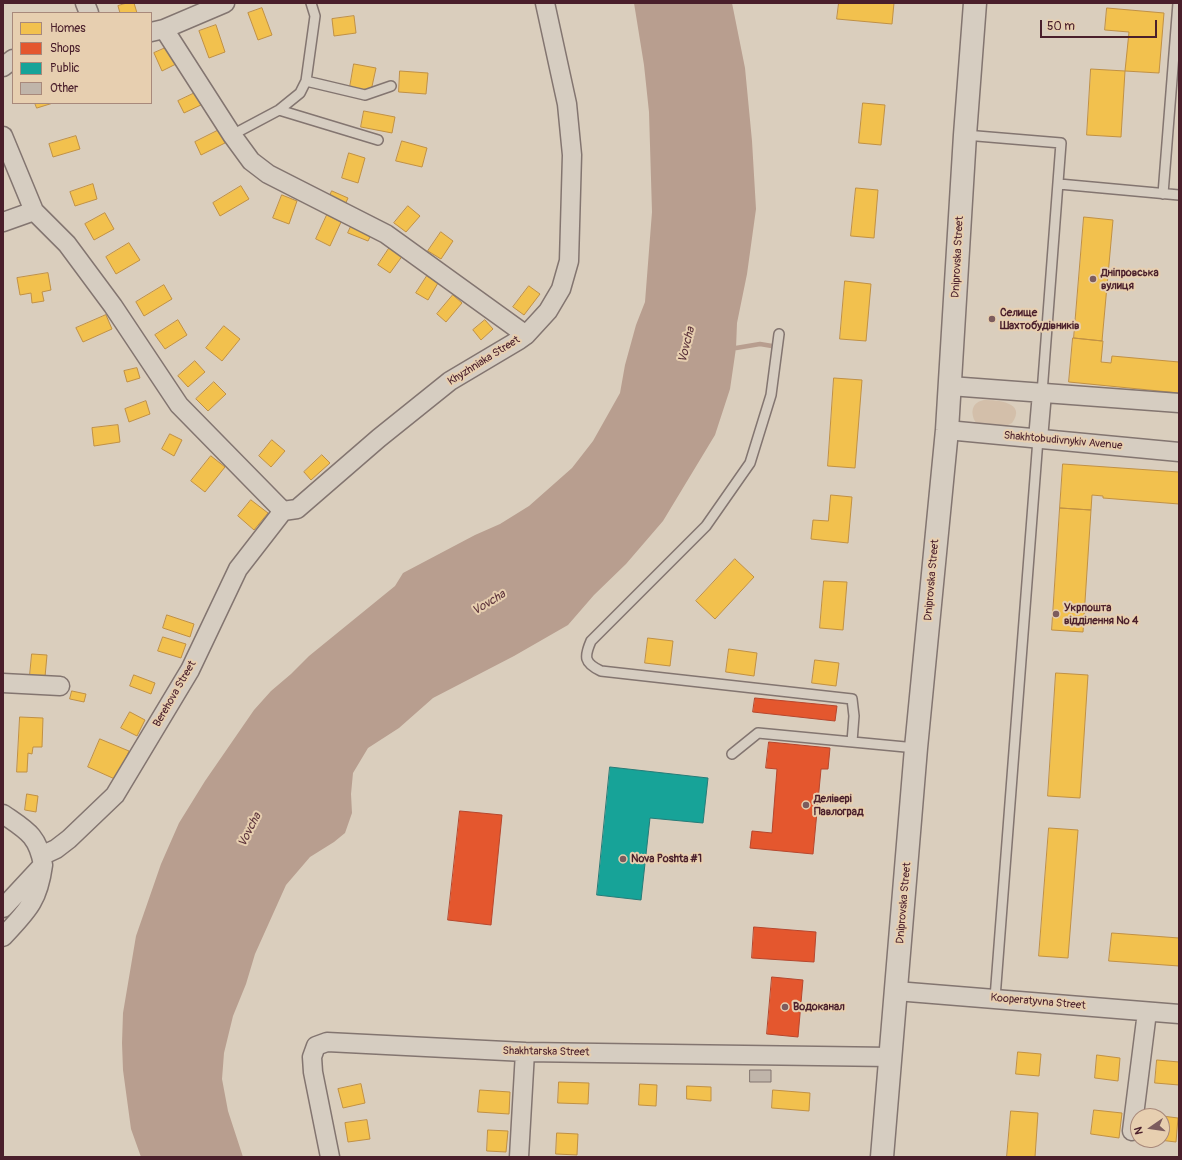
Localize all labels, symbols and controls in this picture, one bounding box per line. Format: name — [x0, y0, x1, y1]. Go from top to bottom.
legend — [12, 12, 152, 104]
scale bar — [1042, 12, 1159, 38]
text: 50 m — [1047, 19, 1075, 34]
text: Homes — [50, 21, 86, 36]
text: Shops — [50, 41, 80, 56]
text: Public — [50, 61, 80, 76]
text: Other — [50, 81, 78, 96]
street label: Dniprovska Street — [949, 216, 967, 298]
place label: Дніпровська вулиця — [1101, 266, 1159, 292]
marker: Дніпровська вулиця — [1088, 274, 1098, 284]
place label: Селище Шахтобудівників — [1000, 306, 1079, 332]
marker: Селище Шахтобудівників — [987, 314, 997, 324]
water label: Vovcha — [676, 326, 698, 364]
street label: Khyzhniaka Street — [445, 334, 523, 388]
street label: Shakhtobudivnykiv Avenue — [1003, 429, 1123, 453]
street label: Dniprovska Street — [922, 539, 942, 621]
water label: Vovcha — [470, 587, 508, 619]
place label: Укрпошта відділення № 4 — [1064, 601, 1138, 627]
marker: Укрпошта відділення № 4 — [1051, 609, 1061, 619]
street label: Berehova Street — [151, 659, 199, 729]
place label: Делівері Павлоград — [814, 792, 863, 818]
marker: Делівері Павлоград — [801, 800, 811, 810]
water label: Vovcha — [235, 811, 265, 849]
place label: Nova Poshta #1 — [631, 852, 702, 866]
marker: Nova Poshta #1 — [618, 854, 628, 864]
street label: Dniprovska Street — [894, 862, 914, 944]
street label: Kooperatyvna Street — [990, 991, 1086, 1013]
place label: Водоканал — [793, 1000, 845, 1014]
marker: Водоканал — [780, 1002, 790, 1012]
street label: Shakhtarska Street — [503, 1045, 589, 1059]
north arrow — [1130, 1108, 1170, 1148]
text: N — [1132, 1126, 1146, 1136]

